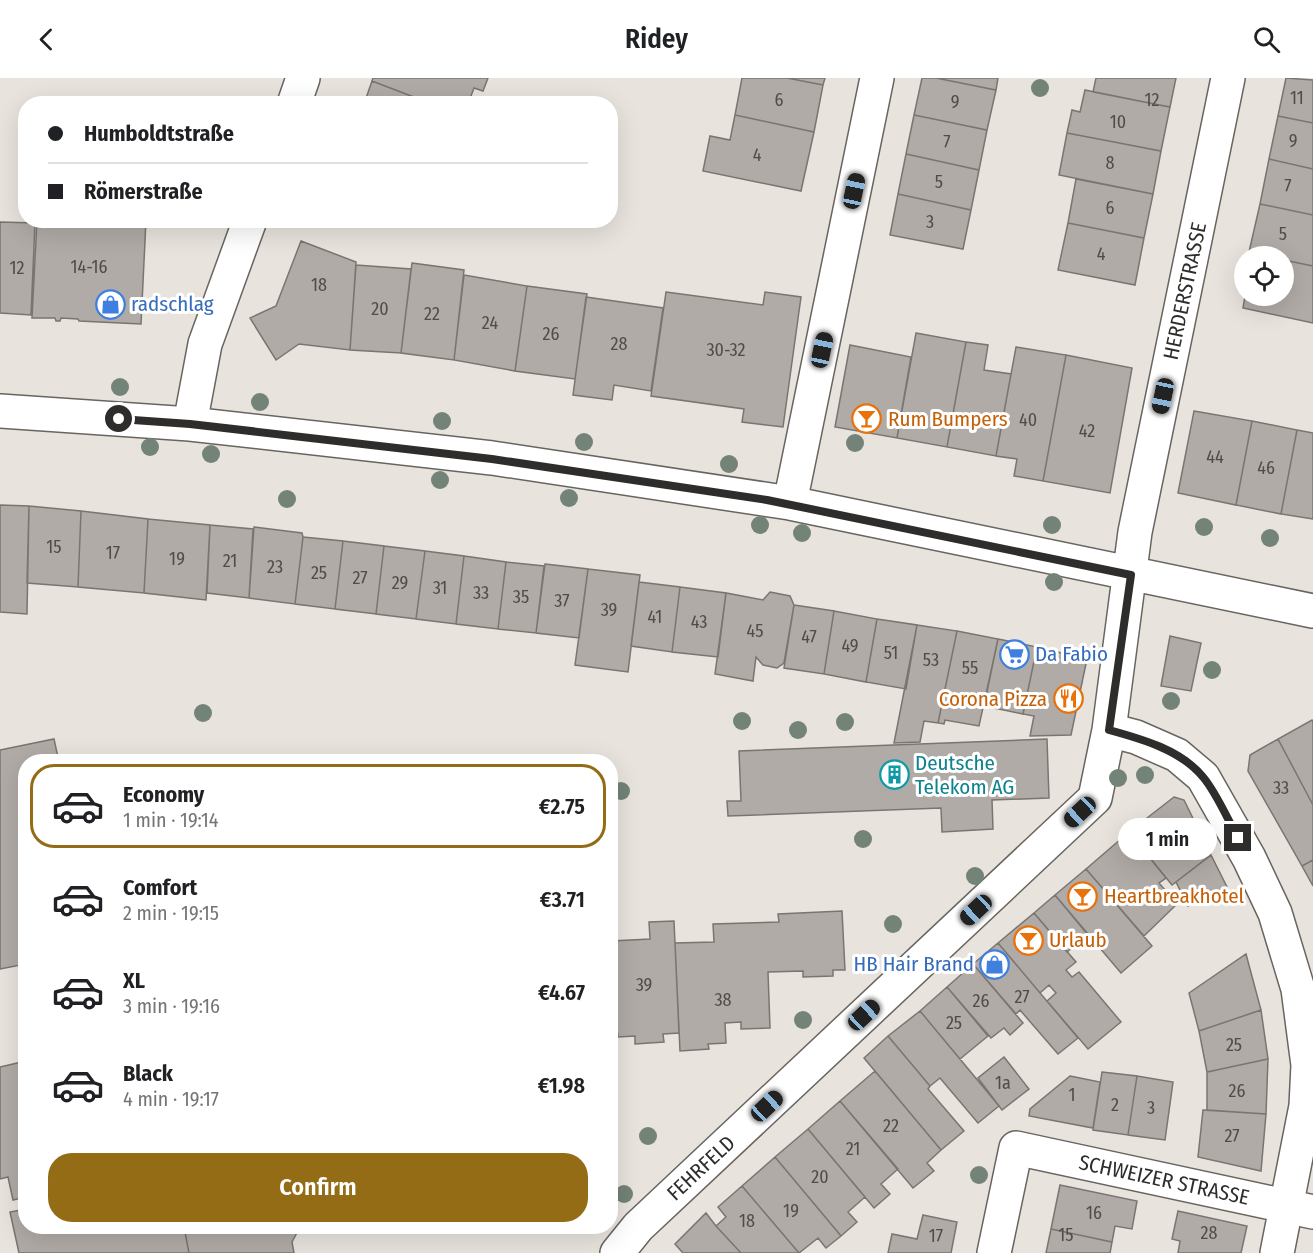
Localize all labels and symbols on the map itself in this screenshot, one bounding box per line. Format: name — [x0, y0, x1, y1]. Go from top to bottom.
house number: 11 — [1290, 87, 1304, 109]
house number: 6 — [775, 89, 784, 111]
house number: 12 — [1145, 89, 1160, 111]
house number: 9 — [951, 91, 959, 113]
house number: 10 — [1110, 111, 1126, 133]
house number: 9 — [1289, 130, 1297, 152]
house number: 7 — [943, 131, 951, 153]
house number: 4 — [753, 144, 762, 166]
house number: 8 — [1106, 152, 1115, 174]
house number: 5 — [935, 171, 943, 193]
car — [841, 172, 867, 210]
house number: 7 — [1284, 175, 1292, 197]
house number: 6 — [1106, 197, 1115, 219]
house number: 3 — [926, 211, 934, 233]
street label: HERDERSTRASSE — [1158, 220, 1212, 362]
house number: 5 — [1279, 223, 1287, 245]
house number: 4 — [1097, 243, 1106, 265]
house number: 14-16 — [70, 256, 108, 278]
house number: 12 — [10, 257, 25, 279]
house number: 18 — [311, 274, 327, 296]
shop icon: radschlag — [94, 288, 126, 320]
place label: radschlag — [131, 291, 214, 317]
house number: 20 — [371, 298, 389, 320]
house number: 22 — [424, 303, 440, 325]
house number: 24 — [482, 312, 498, 334]
house number: 26 — [543, 323, 560, 345]
car — [809, 331, 835, 369]
house number: 28 — [611, 333, 627, 355]
house number: 30-32 — [707, 339, 746, 361]
car — [1150, 377, 1176, 415]
bar icon: Rum Bumpers — [851, 403, 883, 435]
route start — [105, 405, 132, 432]
place label: Rum Bumpers — [888, 406, 1008, 432]
house number: 40 — [1019, 409, 1037, 431]
house number: 42 — [1079, 420, 1095, 442]
house number: 44 — [1206, 446, 1224, 468]
house number: 46 — [1257, 457, 1275, 479]
house number: 15 — [46, 536, 62, 558]
house number: 17 — [106, 542, 120, 564]
house number: 19 — [169, 548, 185, 570]
house number: 21 — [223, 550, 237, 572]
house number: 23 — [267, 556, 283, 578]
house number: 25 — [311, 562, 327, 584]
house number: 27 — [352, 567, 368, 589]
house number: 29 — [392, 572, 408, 594]
house number: 31 — [433, 577, 447, 599]
house number: 33 — [473, 582, 489, 604]
house number: 35 — [513, 586, 529, 608]
house number: 37 — [554, 590, 570, 612]
house number: 39 — [601, 599, 617, 621]
house number: 41 — [648, 606, 662, 628]
house number: 43 — [691, 611, 707, 633]
house number: 45 — [747, 620, 763, 642]
house number: 47 — [801, 626, 817, 648]
house number: 49 — [841, 635, 859, 657]
supermarket icon: Da Fabio — [998, 638, 1030, 670]
place label: Da Fabio — [1035, 641, 1108, 667]
house number: 51 — [884, 642, 898, 664]
house number: 53 — [923, 649, 939, 671]
house number: 55 — [962, 657, 978, 679]
restaurant icon: Corona Pizza — [1052, 683, 1084, 715]
place label: Corona Pizza — [939, 686, 1047, 712]
place label: Deutsche Telekom AG — [915, 750, 1014, 800]
building icon: Deutsche Telekom AG — [878, 759, 910, 791]
house number: 33 — [1273, 777, 1289, 799]
car — [1061, 793, 1099, 831]
callout: 1 min — [1118, 817, 1217, 859]
route end — [1224, 824, 1251, 851]
bar icon: Heartbreakhotel — [1067, 880, 1099, 912]
place label: Heartbreakhotel — [1104, 883, 1245, 909]
car — [957, 891, 995, 929]
bar icon: Urlaub — [1012, 924, 1044, 956]
place label: Urlaub — [1049, 927, 1107, 953]
shop icon: HB Hair Brand — [979, 948, 1011, 980]
place label: HB Hair Brand — [854, 951, 974, 977]
house number: 39 — [636, 974, 652, 996]
house number: 27 — [1014, 986, 1030, 1008]
house number: 38 — [714, 989, 732, 1011]
house number: 26 — [973, 990, 990, 1012]
car — [845, 996, 883, 1034]
house number: 25 — [946, 1012, 962, 1034]
house number: 25 — [1226, 1034, 1242, 1056]
house number: 1a — [995, 1072, 1011, 1094]
house number: 26 — [1229, 1080, 1246, 1102]
house number: 1 — [1068, 1084, 1076, 1106]
car — [748, 1087, 786, 1125]
house number: 2 — [1111, 1094, 1119, 1116]
house number: 3 — [1147, 1097, 1155, 1119]
house number: 22 — [883, 1115, 899, 1137]
house number: 27 — [1224, 1125, 1240, 1147]
street label: FEHRFELD — [661, 1130, 741, 1206]
house number: 21 — [846, 1138, 860, 1160]
street label: SCHWEIZER STRASSE — [1076, 1149, 1252, 1211]
house number: 20 — [811, 1166, 829, 1188]
house number: 19 — [783, 1200, 799, 1222]
house number: 16 — [1086, 1202, 1102, 1224]
house number: 18 — [739, 1210, 755, 1232]
house number: 28 — [1201, 1222, 1217, 1244]
house number: 15 — [1058, 1224, 1074, 1246]
house number: 17 — [929, 1225, 943, 1247]

